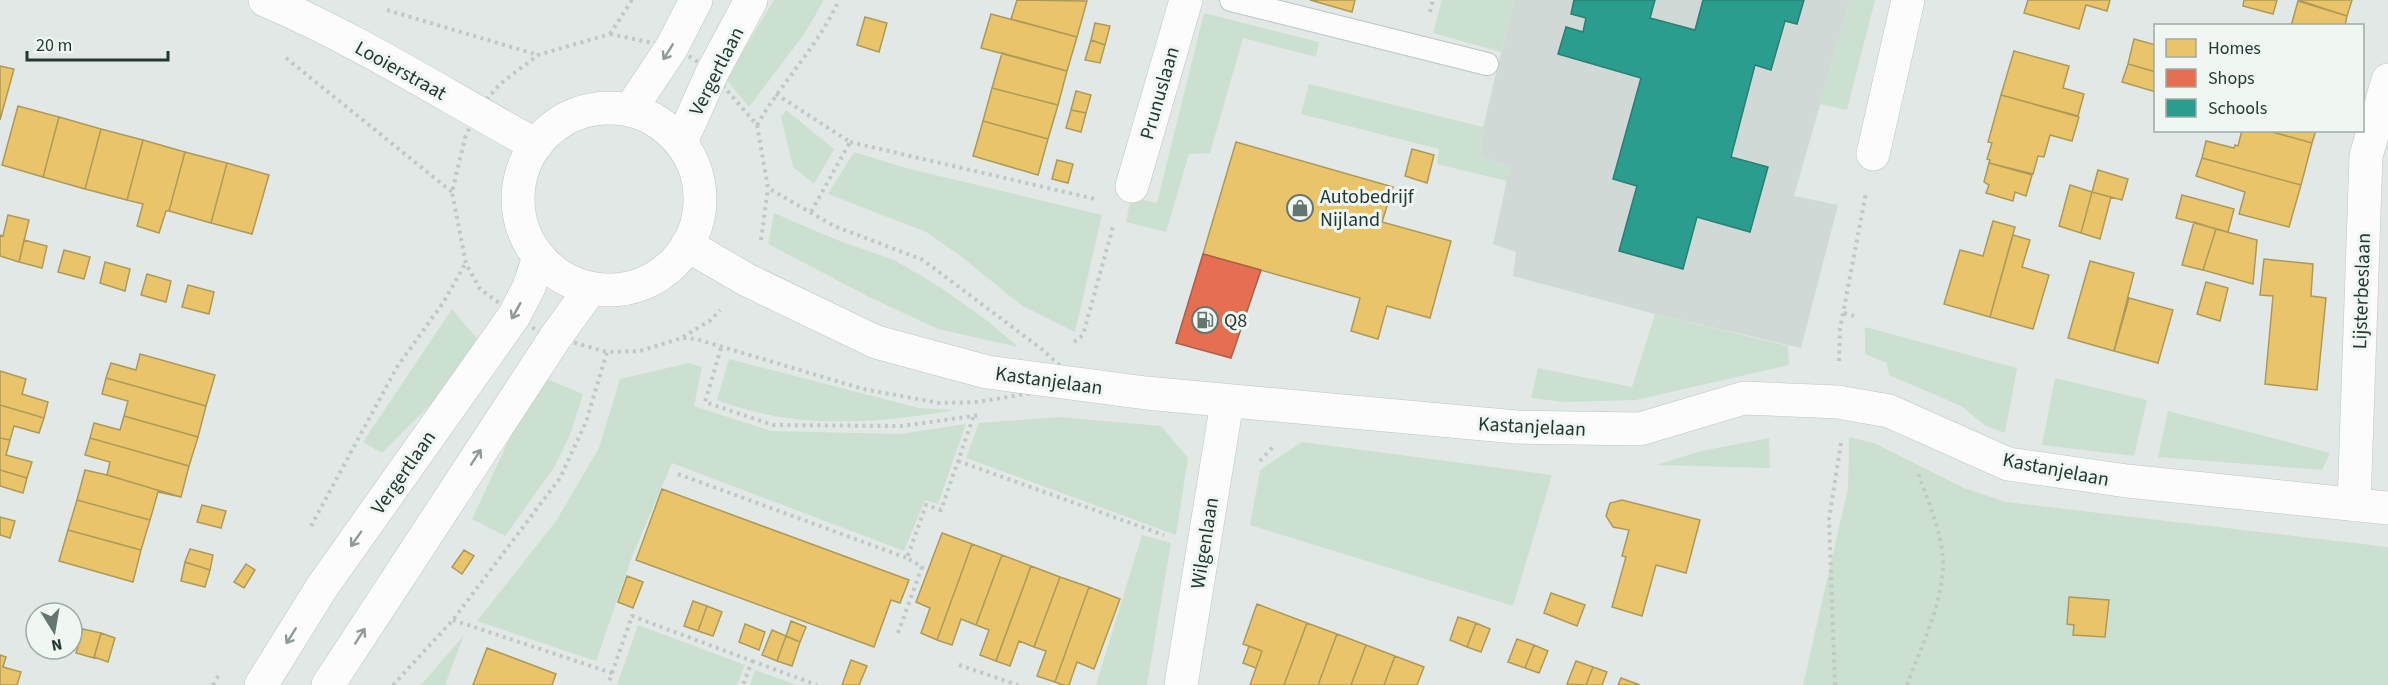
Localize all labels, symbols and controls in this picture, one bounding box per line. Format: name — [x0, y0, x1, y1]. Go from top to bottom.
street label: Vergertlaan — [683, 22, 751, 121]
scale bar — [27, 24, 168, 62]
legend — [2154, 24, 2364, 132]
text: 20 m — [36, 33, 72, 58]
street label: Looierstraat — [350, 34, 452, 108]
text: Homes — [2208, 36, 2261, 61]
one-way arrow — [662, 43, 674, 60]
street label: Prunuslaan — [1133, 43, 1187, 143]
text: Shops — [2208, 66, 2255, 91]
text: Schools — [2208, 96, 2267, 121]
place label: Autobedrijf Nijland — [1320, 183, 1415, 234]
shop icon: Autobedrijf Nijland — [1285, 193, 1315, 223]
street label: Lijsterbeslaan — [2346, 232, 2378, 350]
one-way arrow — [510, 302, 522, 319]
fuel station icon: Q8 — [1190, 305, 1220, 335]
place label: Q8 — [1224, 307, 1247, 335]
street label: Kastanjelaan — [993, 360, 1104, 402]
street label: Kastanjelaan — [1477, 410, 1587, 444]
street label: Vergertlaan — [365, 425, 443, 520]
street label: Kastanjelaan — [2000, 446, 2112, 494]
one-way arrow — [470, 449, 482, 466]
street label: Wilgenlaan — [1184, 495, 1226, 591]
one-way arrow — [350, 531, 362, 547]
north arrow — [24, 601, 84, 661]
one-way arrow — [285, 627, 297, 644]
one-way arrow — [354, 628, 366, 645]
text: N — [49, 633, 64, 657]

